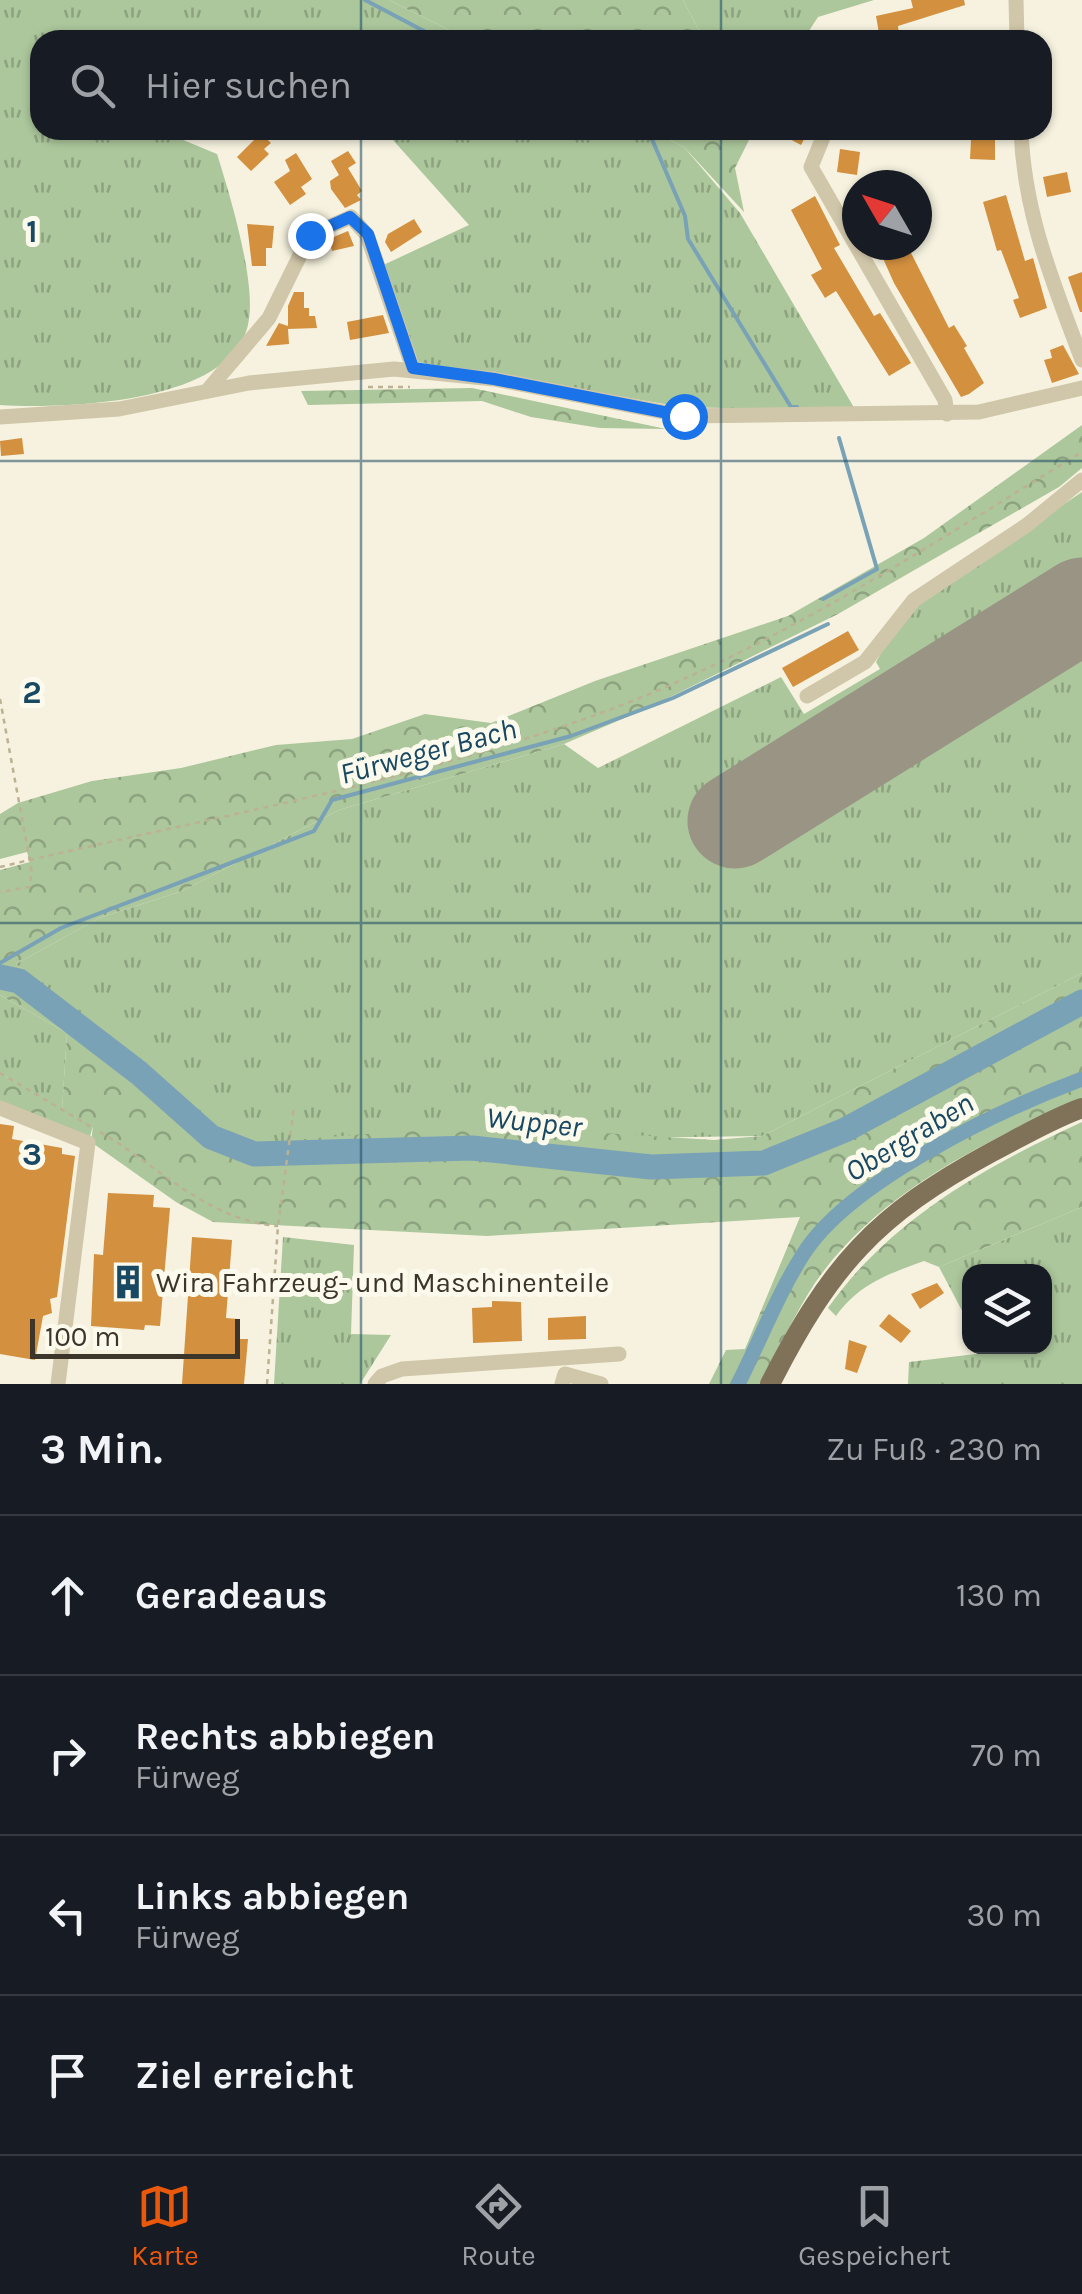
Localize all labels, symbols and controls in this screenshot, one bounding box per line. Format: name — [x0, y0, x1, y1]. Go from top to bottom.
search box — [30, 30, 1052, 140]
icon: search — [65, 58, 120, 113]
text: Hier suchen — [145, 63, 352, 108]
north arrow — [842, 170, 932, 260]
text: 1 — [26, 213, 38, 250]
route end — [288, 213, 334, 259]
route start — [662, 394, 708, 440]
text: 2 — [22, 674, 42, 711]
water label: Fürweger Bach — [336, 710, 520, 792]
water label: Obergraben — [838, 1085, 980, 1189]
water label: Wupper — [484, 1099, 585, 1145]
text: 3 — [22, 1136, 42, 1173]
building icon: Wira Fahrzeug- und Maschinenteile — [109, 1263, 147, 1301]
map controls — [962, 1264, 1052, 1354]
button: layers — [962, 1264, 1052, 1354]
place label: Wira Fahrzeug- und Maschinenteile — [156, 1266, 609, 1299]
scale bar — [30, 1314, 240, 1358]
text: 100 m — [45, 1320, 120, 1353]
text: 3 Min. — [40, 1424, 162, 1474]
text: Zu Fuß · 230 m — [826, 1431, 1042, 1468]
icon: ahead — [40, 1568, 95, 1623]
text: Geradeaus — [135, 1573, 328, 1618]
text: 130 m — [956, 1577, 1042, 1614]
text: Rechts abbiegen — [135, 1714, 435, 1759]
icon: right — [40, 1728, 95, 1783]
text: 70 m — [970, 1737, 1042, 1774]
text: Fürweg — [135, 1759, 240, 1796]
text: Links abbiegen — [135, 1874, 409, 1919]
icon: left — [40, 1888, 95, 1943]
text: 30 m — [967, 1897, 1042, 1934]
text: Fürweg — [135, 1919, 240, 1956]
icon: arrive — [40, 2048, 95, 2103]
text: Ziel erreicht — [135, 2053, 354, 2098]
tab: Karte — [131, 2179, 199, 2272]
tab: Route — [461, 2179, 536, 2272]
tab: Gespeichert — [798, 2179, 951, 2272]

